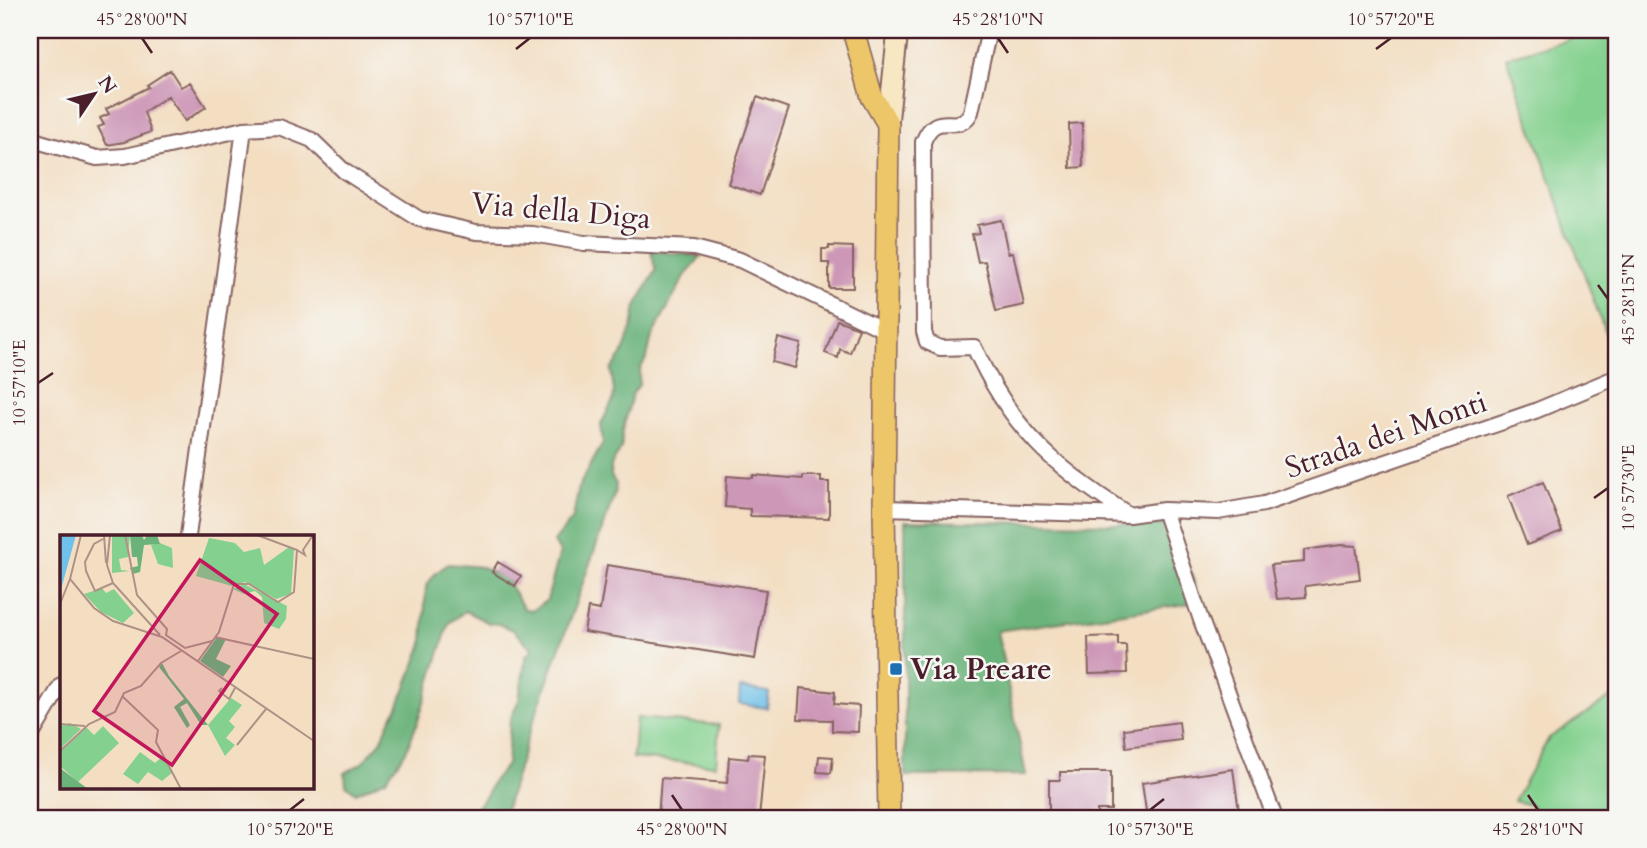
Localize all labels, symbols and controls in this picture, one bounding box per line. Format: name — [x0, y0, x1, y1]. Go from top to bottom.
text: 45°28'00"N — [96, 7, 188, 32]
text: 10°57'10"E — [486, 7, 574, 32]
text: 45°28'10"N — [952, 7, 1044, 32]
text: 10°57'20"E — [1347, 7, 1435, 32]
north arrow — [60, 60, 130, 130]
text: N — [92, 71, 123, 99]
street label: Via della Diga — [470, 183, 652, 239]
text: 45°28'15"N — [1616, 253, 1641, 345]
text: 10°57'10"E — [7, 339, 32, 427]
street label: Strada dei Monti — [1280, 381, 1492, 489]
text: 10°57'30"E — [1616, 444, 1641, 532]
inset map — [60, 535, 313, 788]
place label: Via Preare — [910, 649, 1052, 690]
marker: Via Preare — [888, 661, 904, 677]
text: 10°57'20"E — [246, 817, 334, 842]
text: 45°28'00"N — [636, 817, 728, 842]
text: 10°57'30"E — [1106, 817, 1194, 842]
text: 45°28'10"N — [1492, 817, 1584, 842]

